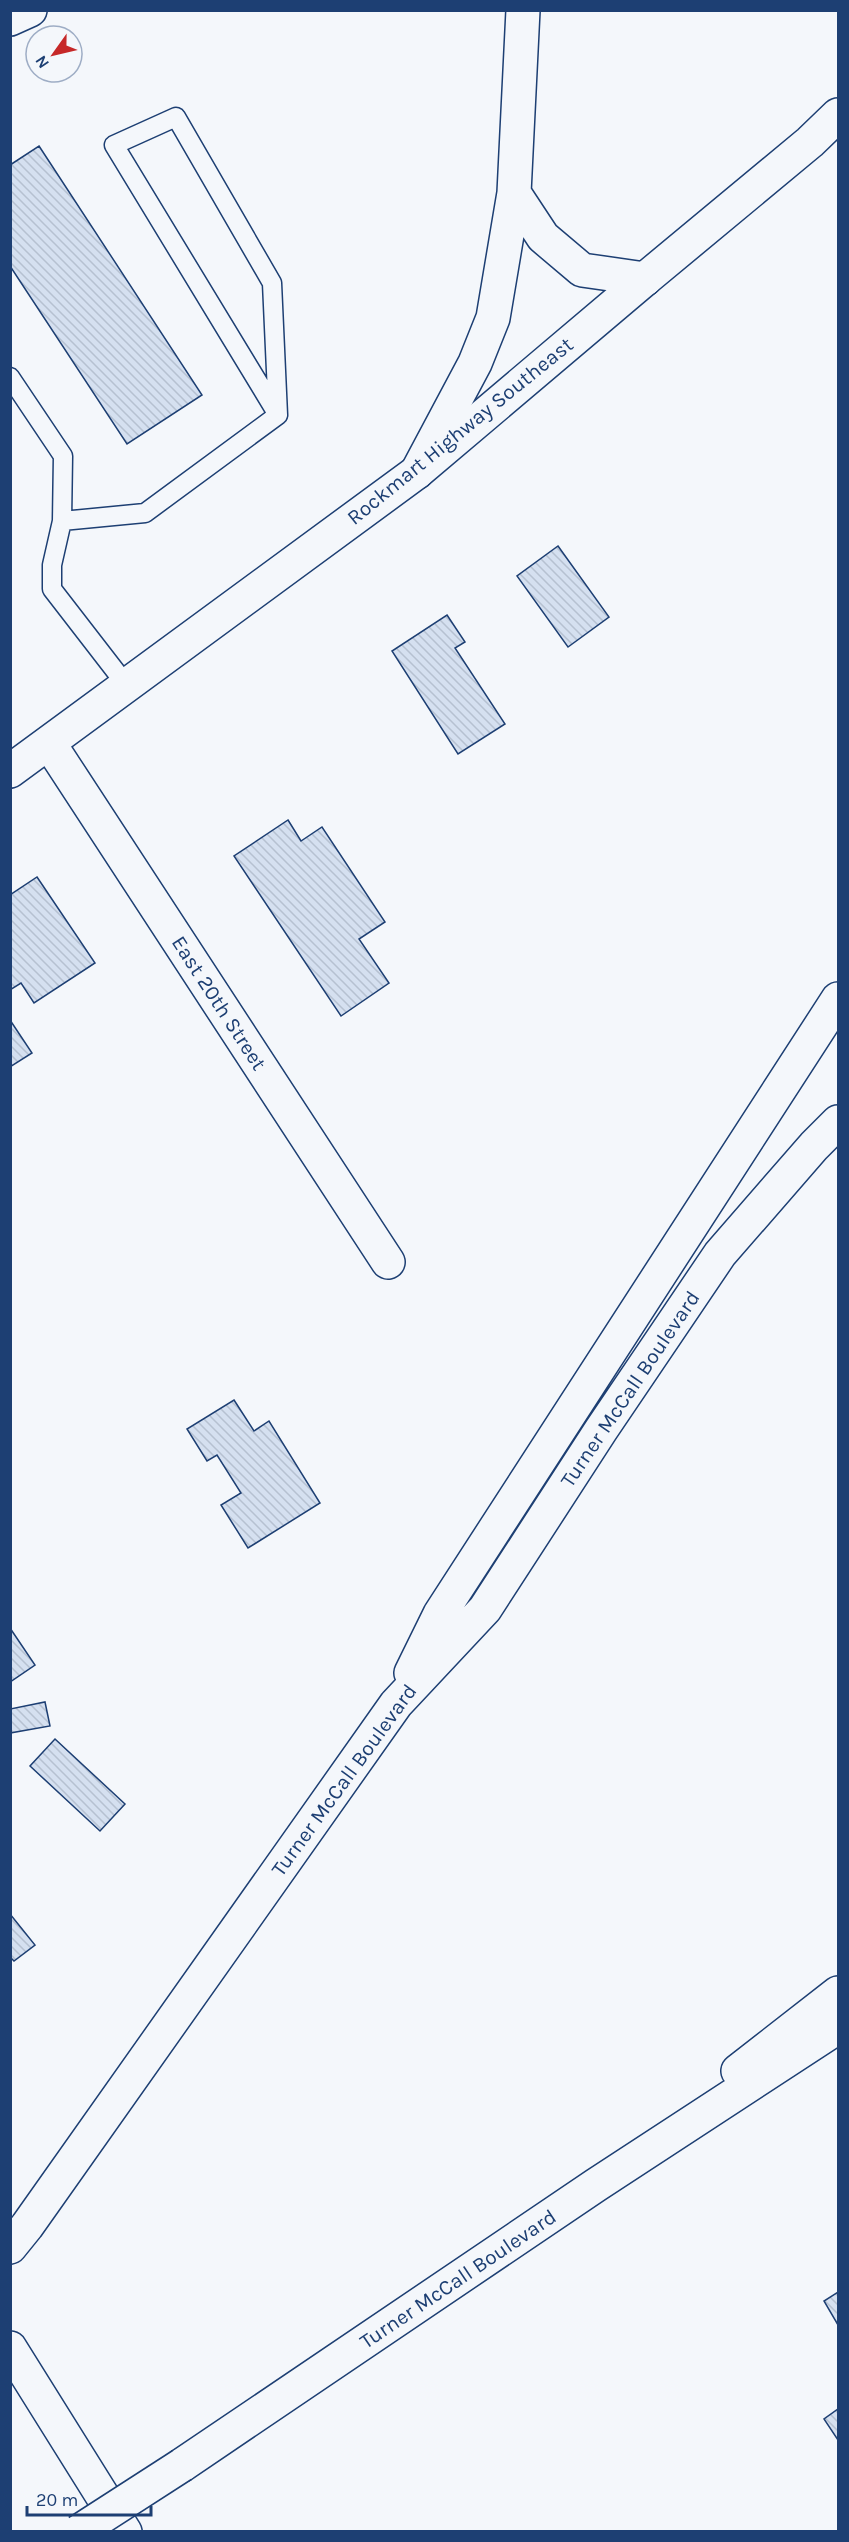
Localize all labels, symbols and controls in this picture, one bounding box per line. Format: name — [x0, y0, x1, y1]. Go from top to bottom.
north arrow — [24, 24, 84, 84]
text: N — [31, 52, 53, 72]
street label: Rockmart Highway Southeast — [342, 332, 578, 530]
street label: East 20th Street — [167, 931, 271, 1075]
street label: Turner McCall Boulevard — [555, 1286, 705, 1492]
street label: Turner McCall Boulevard — [266, 1679, 422, 1881]
street label: Turner McCall Boulevard — [355, 2204, 561, 2354]
scale bar — [27, 2479, 152, 2517]
text: 20 m — [36, 2489, 78, 2511]

